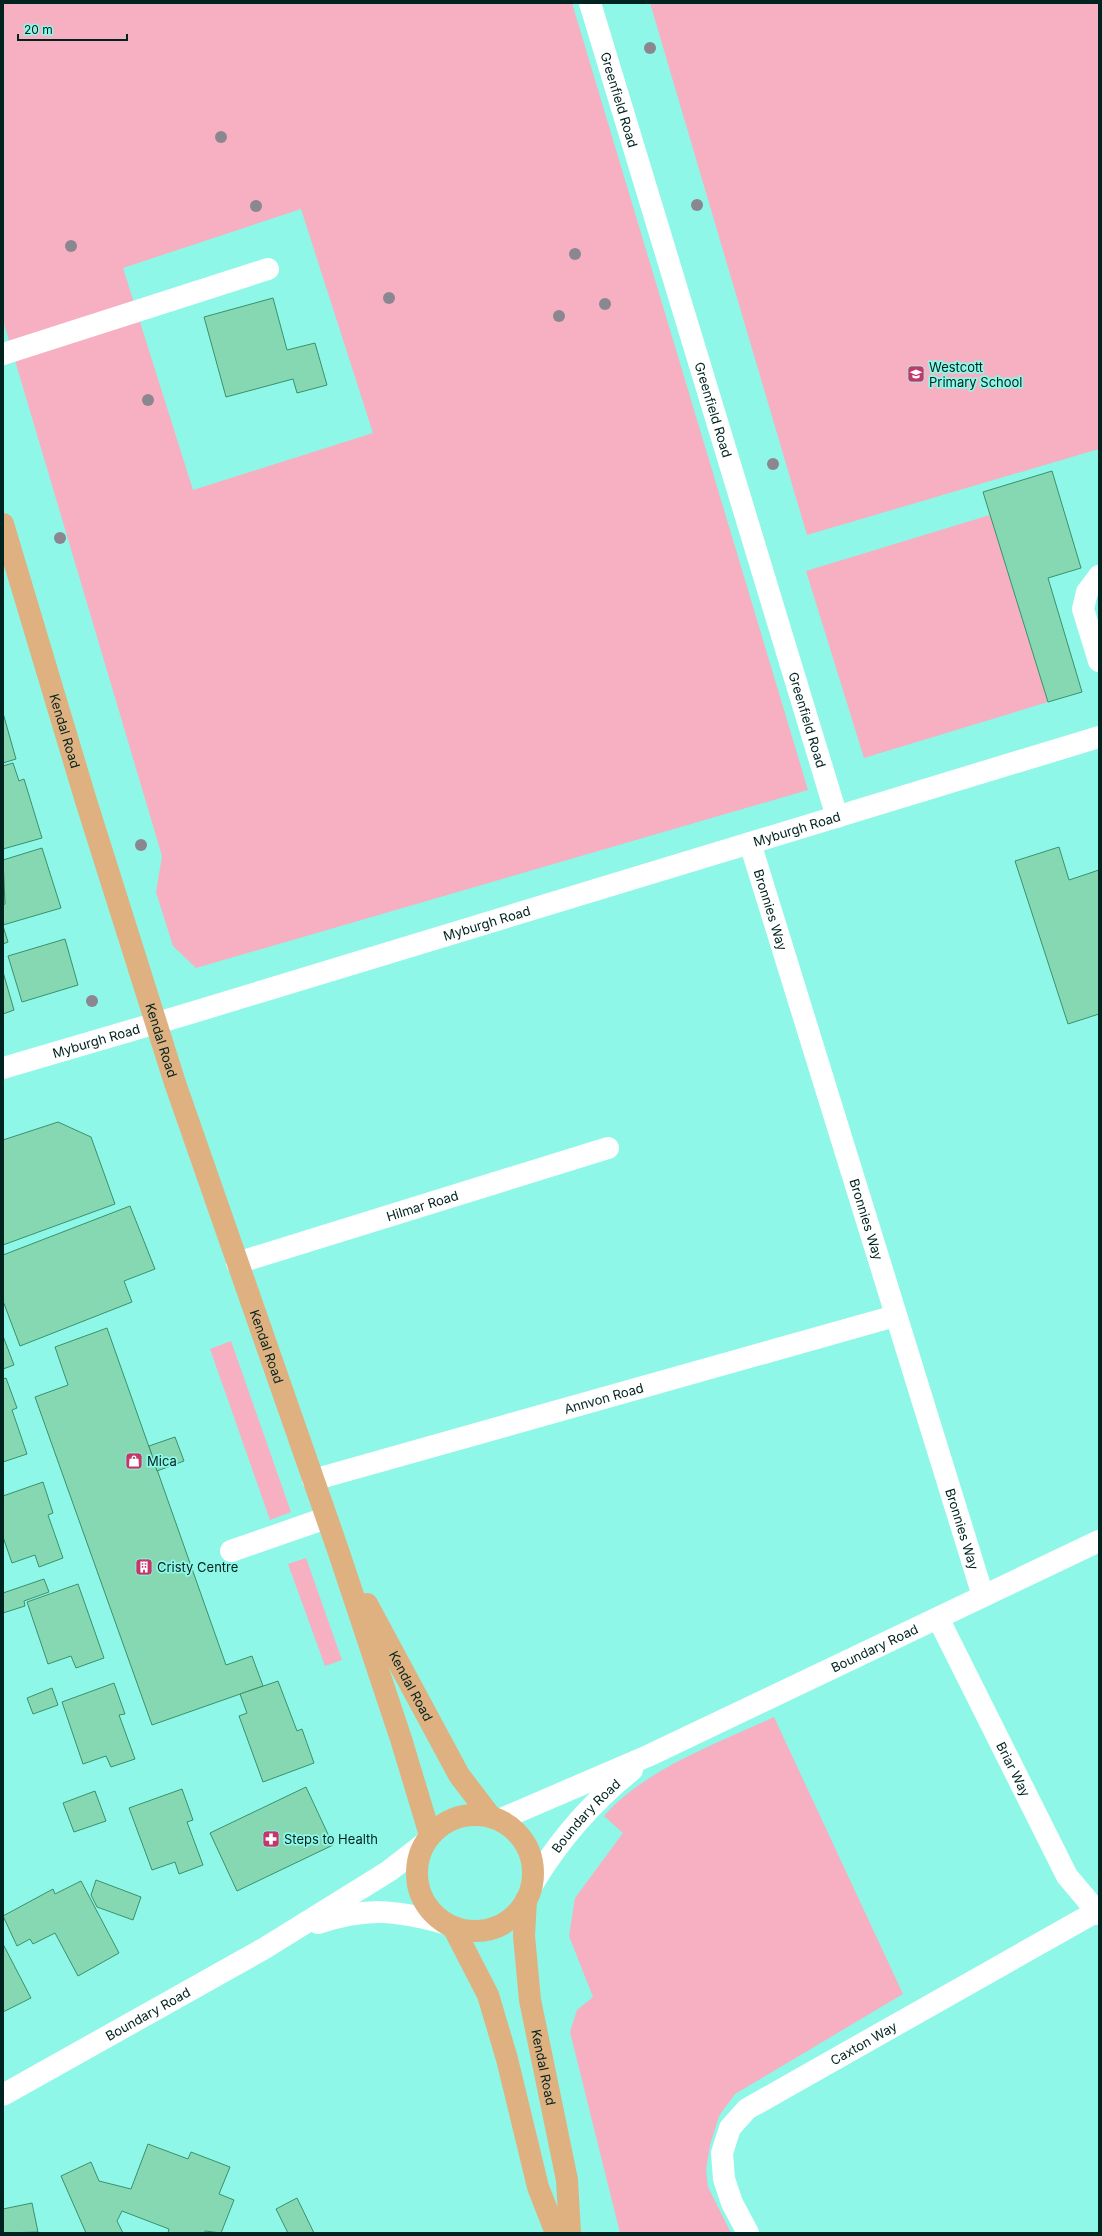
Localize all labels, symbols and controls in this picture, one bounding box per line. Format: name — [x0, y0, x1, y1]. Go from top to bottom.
scale bar — [18, 16, 127, 42]
text: 20 m — [24, 22, 53, 37]
street label: Greenfield Road — [597, 50, 641, 149]
place label: Westcott Primary School — [929, 359, 1023, 390]
street label: Greenfield Road — [691, 360, 735, 459]
school or university icon: Westcott Primary School — [906, 364, 926, 384]
street label: Greenfield Road — [785, 670, 830, 769]
street label: Kendal Road — [46, 692, 84, 770]
street label: Myburgh Road — [751, 808, 842, 850]
street label: Bronnies Way — [751, 867, 791, 952]
street label: Myburgh Road — [441, 902, 532, 944]
street label: Kendal Road — [142, 1001, 181, 1079]
street label: Myburgh Road — [51, 1020, 142, 1061]
street label: Bronnies Way — [846, 1177, 887, 1262]
street label: Hilmar Road — [384, 1187, 460, 1224]
street label: Kendal Road — [247, 1308, 287, 1386]
street label: Annvon Road — [562, 1379, 645, 1417]
shop icon: Mica — [124, 1451, 144, 1471]
place label: Mica — [147, 1453, 177, 1469]
street label: Bronnies Way — [942, 1486, 982, 1572]
building icon: Cristy Centre — [134, 1557, 154, 1577]
place label: Cristy Centre — [157, 1559, 238, 1575]
street label: Boundary Road — [828, 1621, 920, 1676]
street label: Kendal Road — [386, 1648, 436, 1724]
street label: Briar Way — [993, 1739, 1034, 1799]
street label: Boundary Road — [548, 1776, 624, 1856]
pharmacy icon: Steps to Health — [261, 1829, 281, 1849]
place label: Steps to Health — [284, 1831, 378, 1847]
street label: Boundary Road — [103, 1984, 193, 2044]
street label: Caxton Way — [827, 2018, 900, 2068]
street label: Kendal Road — [528, 2028, 559, 2107]

